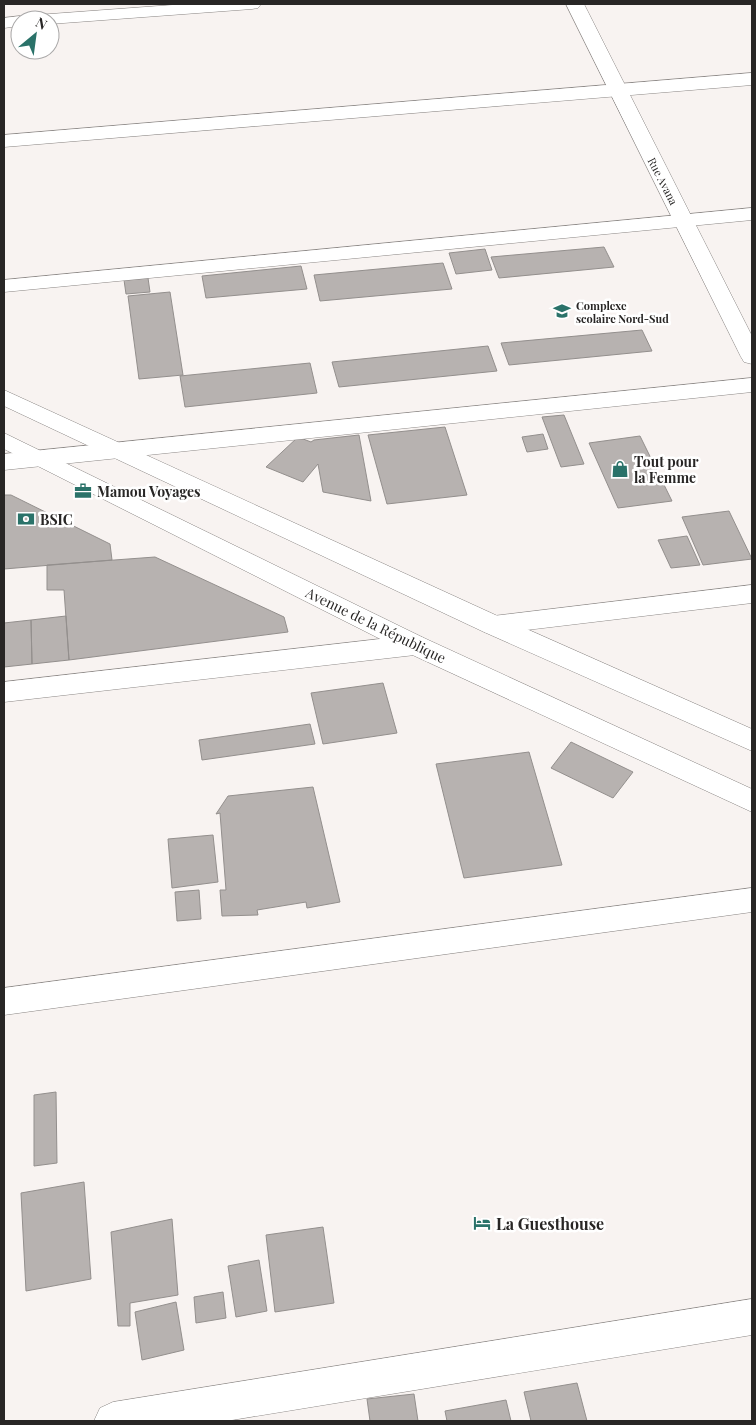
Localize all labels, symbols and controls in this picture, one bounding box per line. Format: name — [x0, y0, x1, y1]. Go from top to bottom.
north arrow — [10, 10, 60, 60]
text: N — [33, 12, 51, 34]
street label: Rue Avana — [645, 155, 682, 208]
place label: Complexe scolaire Nord-Sud — [576, 298, 669, 326]
school or university icon: Complexe scolaire Nord-Sud — [552, 301, 572, 321]
place label: Tout pour la Femme — [634, 452, 699, 487]
shop icon: Tout pour la Femme — [610, 459, 630, 479]
office icon: Mamou Voyages — [73, 481, 93, 501]
place label: Mamou Voyages — [97, 482, 201, 501]
bank icon: BSIC — [16, 509, 36, 529]
place label: BSIC — [40, 510, 73, 529]
street label: Avenue de la République — [302, 582, 449, 667]
hotel icon: La Guesthouse — [472, 1213, 492, 1233]
place label: La Guesthouse — [496, 1213, 604, 1234]

